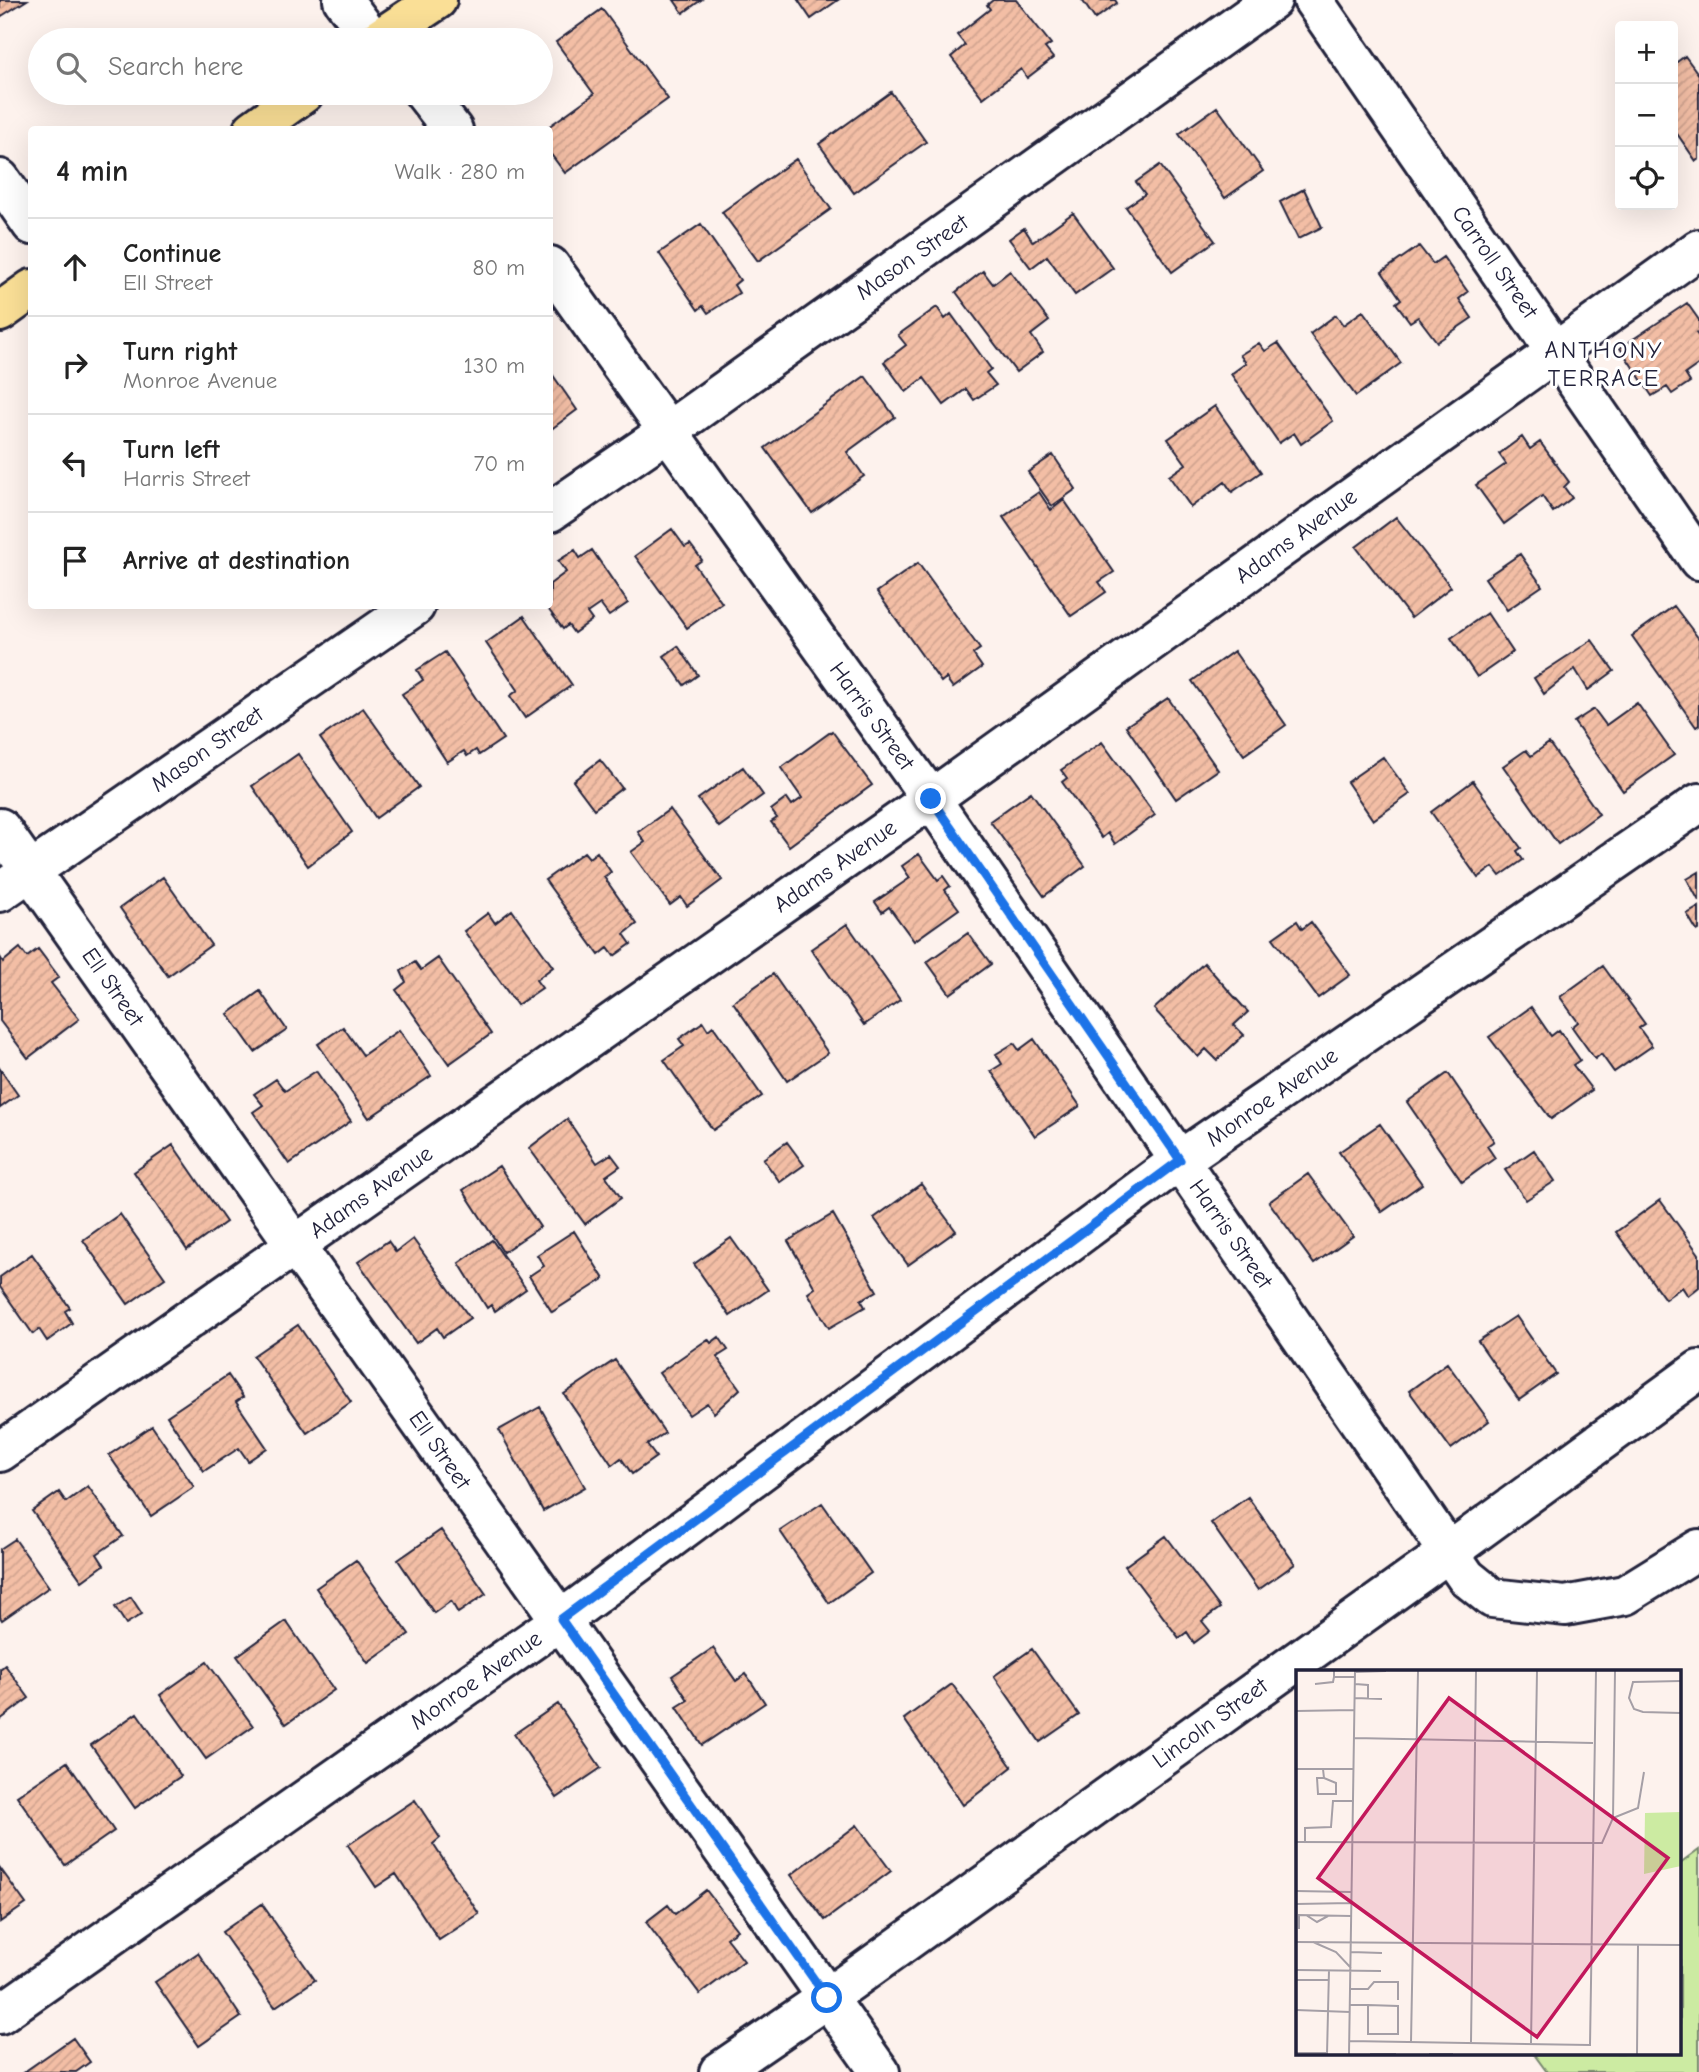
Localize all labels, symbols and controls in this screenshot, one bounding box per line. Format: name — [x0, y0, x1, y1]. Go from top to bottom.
map controls — [1615, 21, 1678, 210]
button: + — [1615, 21, 1678, 84]
search box — [28, 28, 553, 105]
icon: search — [52, 48, 90, 86]
text: Search here — [108, 52, 243, 82]
button: − — [1615, 84, 1678, 147]
button: locate — [1615, 147, 1678, 210]
text: 4 min — [56, 154, 128, 189]
text: Walk · 280 m — [395, 158, 525, 185]
street label: Carroll Street — [1446, 200, 1545, 325]
street label: Mason Street — [851, 208, 974, 306]
text: Continue — [123, 239, 221, 269]
icon: ahead — [56, 248, 94, 286]
text: 80 m — [472, 254, 525, 281]
text: Ell Street — [123, 269, 212, 296]
district label: ANTHONY TERRACE — [1544, 336, 1664, 392]
text: Turn right — [123, 337, 237, 367]
icon: right — [56, 346, 94, 384]
text: 130 m — [464, 352, 525, 379]
text: Monroe Avenue — [123, 367, 277, 394]
text: Turn left — [123, 435, 220, 465]
icon: left — [56, 444, 94, 482]
text: 70 m — [473, 450, 525, 477]
text: Harris Street — [123, 465, 250, 492]
street label: Adams Avenue — [1230, 483, 1362, 589]
icon: arrive — [56, 542, 94, 580]
text: Arrive at destination — [123, 546, 350, 576]
street label: Harris Street — [824, 657, 921, 776]
street label: Mason Street — [146, 700, 269, 798]
route end — [915, 783, 946, 814]
street label: Adams Avenue — [768, 814, 902, 918]
street label: Ell Street — [76, 943, 150, 1032]
street label: Monroe Avenue — [1201, 1042, 1343, 1152]
street label: Adams Avenue — [304, 1140, 438, 1244]
street label: Harris Street — [1184, 1174, 1279, 1295]
street label: Ell Street — [403, 1406, 477, 1495]
street label: Monroe Avenue — [405, 1625, 547, 1735]
inset map — [1296, 1670, 1682, 2054]
street label: Lincoln Street — [1147, 1671, 1274, 1774]
route start — [811, 1982, 842, 2013]

